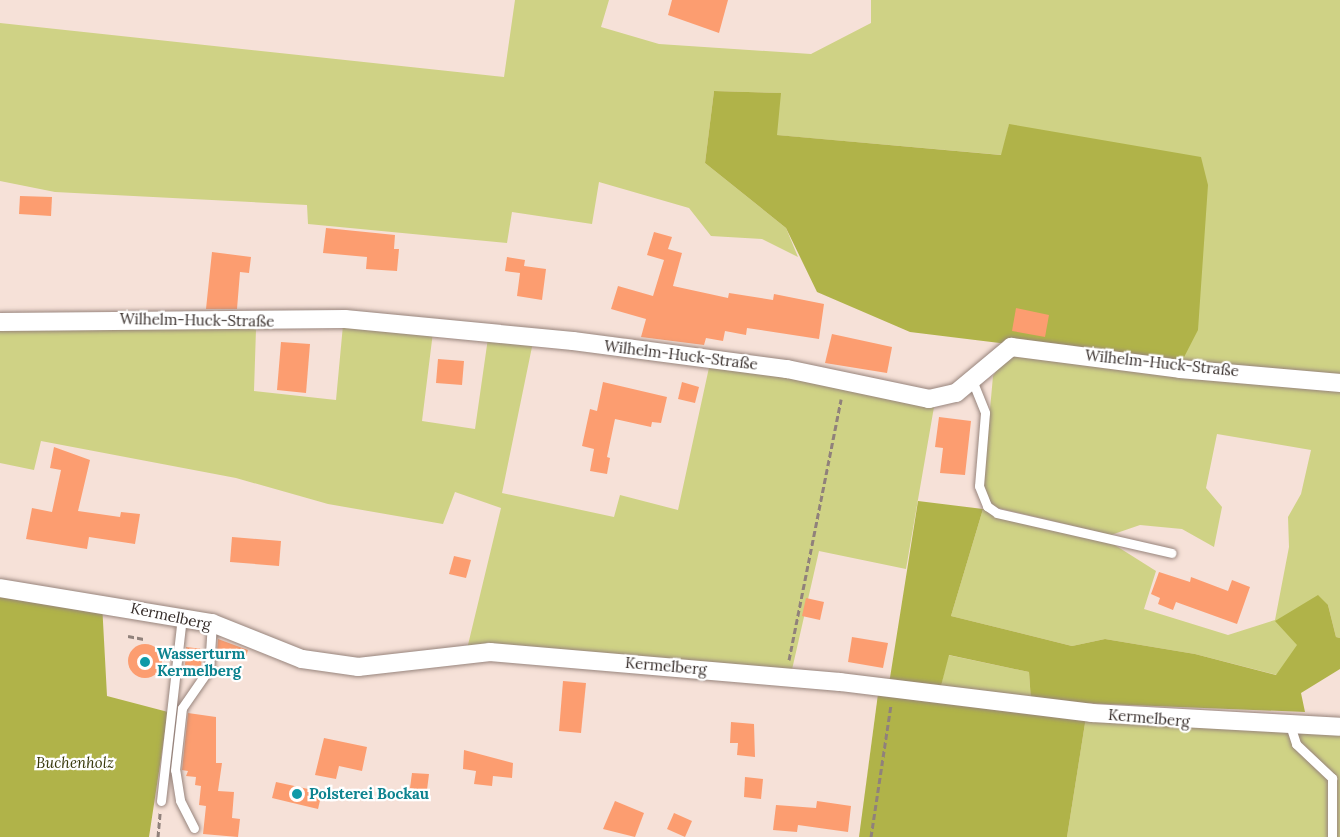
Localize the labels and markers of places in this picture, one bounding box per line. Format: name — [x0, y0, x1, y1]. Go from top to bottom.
place label: Wasserturm Kermelberg — [157, 644, 245, 679]
marker: Wasserturm Kermelberg — [138, 655, 152, 669]
place label: Polsterei Bockau — [309, 785, 429, 803]
marker: Polsterei Bockau — [290, 787, 304, 801]

